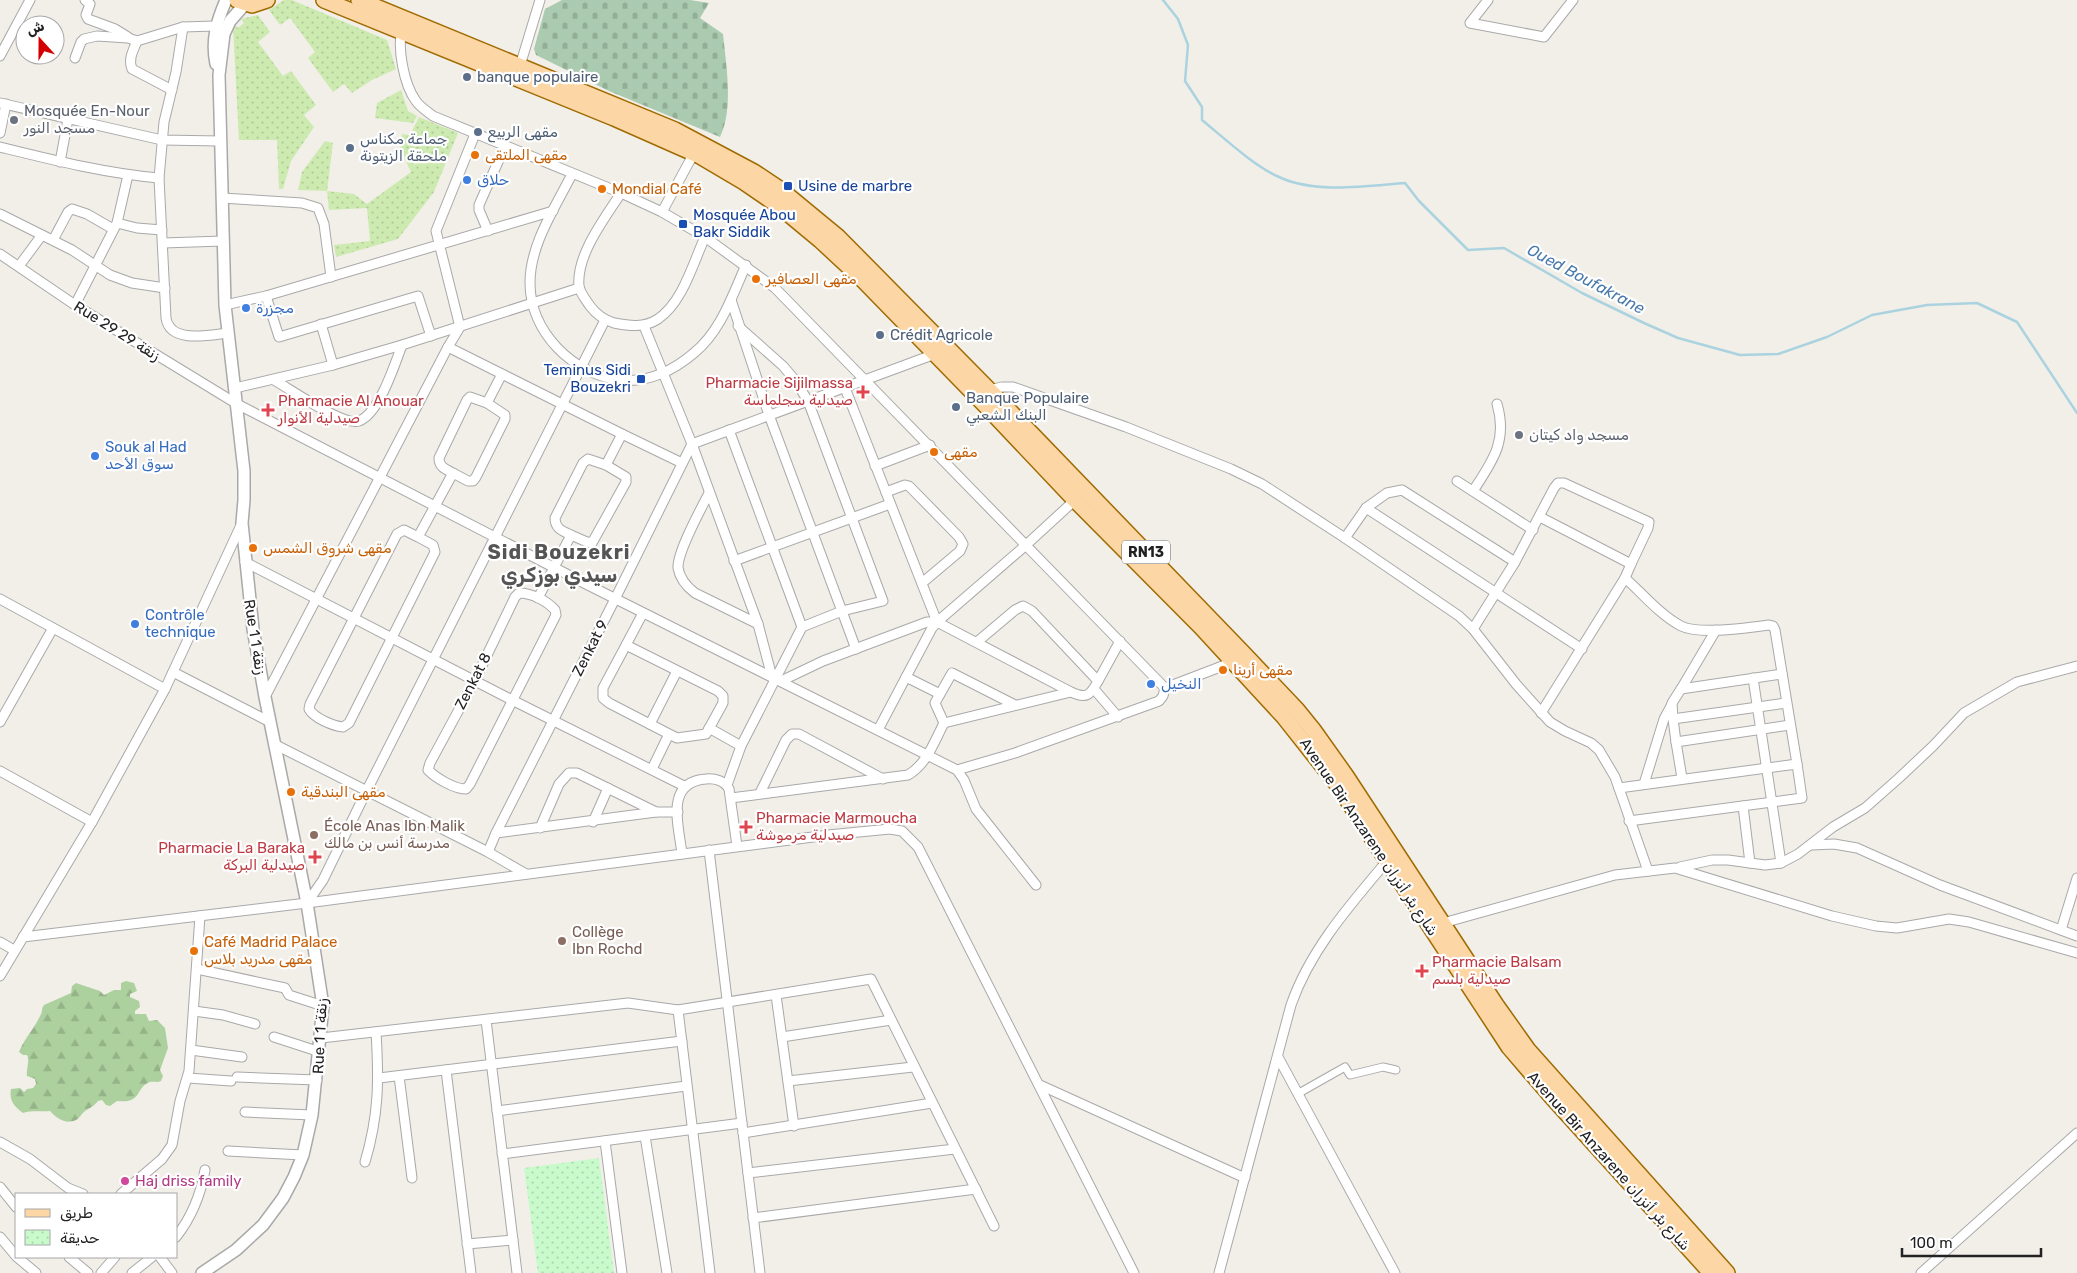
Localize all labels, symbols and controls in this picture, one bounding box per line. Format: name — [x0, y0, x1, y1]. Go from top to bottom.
north arrow — [15, 15, 65, 65]
text: ش — [24, 17, 47, 39]
place label: banque populaire — [477, 68, 598, 86]
marker: banque populaire — [461, 71, 473, 83]
place label: Mosquée En-Nour مسجد النور — [23, 102, 150, 137]
marker: Mosquée En-Nour مسجد النور — [8, 114, 20, 126]
place label: مقهى الربيع — [488, 123, 558, 143]
marker: مقهى الربيع — [472, 126, 484, 138]
place label: جماعة مكناس ملحقة الزيتونة — [360, 130, 447, 165]
marker: جماعة مكناس ملحقة الزيتونة — [344, 142, 356, 154]
place label: مقهى الملتقى — [485, 146, 567, 164]
marker: مقهى الملتقى — [469, 149, 481, 161]
place label: حلاق — [477, 171, 509, 189]
marker: حلاق — [461, 174, 473, 186]
place label: Usine de marbre — [798, 177, 912, 195]
place label: Mondial Café — [612, 180, 702, 198]
marker: Usine de marbre — [782, 180, 794, 192]
marker: Mondial Café — [596, 183, 608, 195]
place label: Mosquée Abou Bakr Siddik — [693, 206, 796, 241]
marker: Mosquée Abou Bakr Siddik — [677, 218, 689, 230]
water label: Oued Boufakrane — [1524, 240, 1648, 318]
place label: مقهى العصافير — [765, 270, 857, 288]
marker: مقهى العصافير — [750, 273, 762, 285]
street label: Rue 29 زنقة 29 — [70, 297, 164, 365]
place label: مجزرة — [256, 299, 294, 317]
marker: مجزرة — [240, 302, 252, 314]
place label: Crédit Agricole — [890, 326, 993, 344]
marker: Crédit Agricole — [874, 329, 886, 341]
place label: Teminus Sidi Bouzekri — [543, 361, 631, 396]
marker: Teminus Sidi Bouzekri — [635, 373, 647, 385]
place label: Pharmacie Sijilmassa صيدلية سجلماسة — [705, 374, 853, 409]
marker: Pharmacie Sijilmassa صيدلية سجلماسة — [857, 386, 869, 398]
place label: Banque Populaire البنك الشعبي — [966, 389, 1089, 427]
place label: Pharmacie Al Anouar صيدلية الأنوار — [277, 392, 424, 427]
marker: Banque Populaire البنك الشعبي — [950, 401, 962, 413]
marker: Pharmacie Al Anouar صيدلية الأنوار — [262, 404, 274, 416]
place label: مسجد واد كيتان — [1529, 426, 1629, 445]
marker: مسجد واد كيتان — [1513, 429, 1525, 441]
place label: Souk al Had سوق الأحد — [105, 438, 187, 473]
place label: مقهى — [944, 443, 978, 461]
marker: مقهى — [928, 446, 940, 458]
marker: Souk al Had سوق الأحد — [89, 450, 101, 462]
place label: مقهى شروق الشمس — [263, 539, 391, 558]
district label: Sidi Bouzekri سيدي بوزكري — [487, 540, 631, 589]
road number: RN13 — [1122, 540, 1170, 564]
marker: مقهى شروق الشمس — [247, 542, 259, 554]
street label: Rue 1 زنقة 1 — [240, 598, 270, 676]
place label: Contrôle technique — [145, 606, 216, 641]
street label: Zenkat 9 — [568, 617, 612, 679]
marker: Contrôle technique — [129, 618, 141, 630]
street label: Zenkat 8 — [451, 650, 495, 712]
place label: مقهى أرينا — [1233, 661, 1293, 679]
marker: مقهى أرينا — [1217, 664, 1229, 676]
place label: النخيل — [1161, 675, 1202, 693]
marker: النخيل — [1145, 678, 1157, 690]
street label: Avenue Bir Anzarene شارع بئر أنزران — [1294, 735, 1442, 940]
place label: مقهى البندقية — [301, 783, 386, 801]
marker: مقهى البندقية — [285, 786, 297, 798]
place label: Pharmacie Marmoucha صيدلية مرموشة — [756, 809, 917, 844]
place label: École Anas Ibn Malik مدرسة أنس بن مالك — [324, 817, 465, 852]
marker: Pharmacie Marmoucha صيدلية مرموشة — [740, 821, 752, 833]
marker: École Anas Ibn Malik مدرسة أنس بن مالك — [308, 829, 320, 841]
place label: Pharmacie La Baraka صيدلية البركة — [158, 839, 305, 874]
marker: Pharmacie La Baraka صيدلية البركة — [309, 851, 321, 863]
place label: Collège Ibn Rochd — [572, 923, 642, 958]
place label: Café Madrid Palace مقهى مدريد بلاس — [204, 933, 337, 968]
marker: Collège Ibn Rochd — [556, 935, 568, 947]
marker: Café Madrid Palace مقهى مدريد بلاس — [188, 945, 200, 957]
place label: Pharmacie Balsam صيدلية بلسم — [1432, 953, 1562, 989]
marker: Pharmacie Balsam صيدلية بلسم — [1416, 965, 1428, 977]
street label: Rue 1 زنقة 1 — [309, 997, 331, 1074]
street label: Avenue Bir Anzarene شارع بئر أنزران — [1522, 1068, 1694, 1256]
place label: Haj driss family — [135, 1172, 241, 1190]
marker: Haj driss family — [119, 1175, 131, 1187]
legend — [15, 1193, 178, 1258]
text: طريق — [60, 1204, 93, 1222]
scale bar — [1902, 1226, 2041, 1258]
text: حديقة — [60, 1229, 100, 1247]
text: 100 m — [1910, 1234, 1952, 1252]

